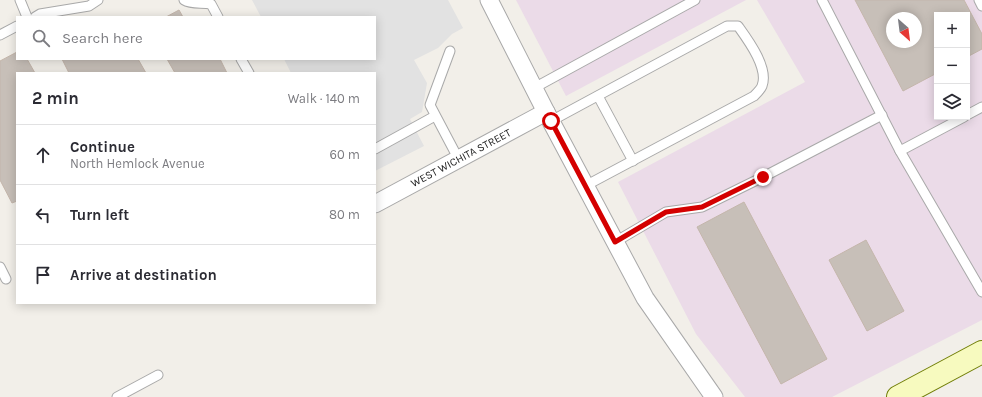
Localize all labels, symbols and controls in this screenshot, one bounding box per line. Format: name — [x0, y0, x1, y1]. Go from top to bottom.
north arrow — [886, 12, 922, 48]
map controls — [934, 12, 970, 120]
button: + — [934, 12, 970, 48]
search box — [16, 16, 376, 60]
icon: search — [30, 27, 52, 49]
text: Search here — [62, 29, 143, 47]
button: − — [934, 48, 970, 84]
button: layers — [934, 84, 970, 120]
text: 2 min — [32, 88, 79, 108]
text: Walk · 140 m — [288, 91, 360, 106]
route start — [542, 112, 560, 130]
street label: WEST WICHITA STREET — [409, 126, 514, 190]
text: Continue — [70, 138, 135, 156]
icon: ahead — [32, 144, 54, 166]
text: 60 m — [330, 147, 360, 162]
text: North Hemlock Avenue — [70, 156, 205, 171]
route end — [754, 168, 772, 186]
icon: left — [32, 204, 54, 226]
text: Turn left — [70, 206, 129, 224]
text: 80 m — [329, 207, 360, 222]
icon: arrive — [32, 264, 54, 286]
text: Arrive at destination — [70, 266, 217, 284]

